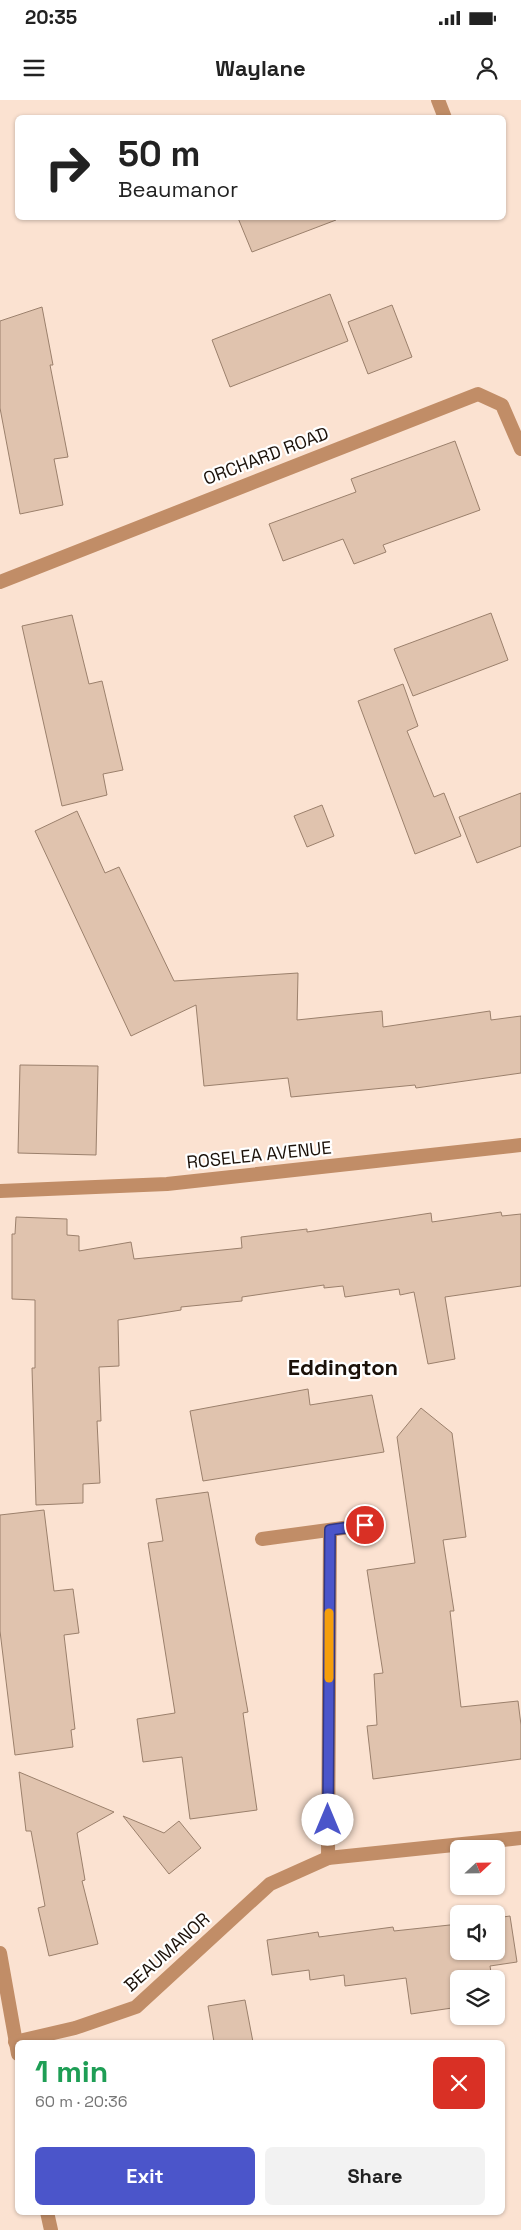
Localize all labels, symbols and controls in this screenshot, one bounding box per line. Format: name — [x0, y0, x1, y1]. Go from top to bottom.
text: 20:35 — [25, 5, 77, 30]
icon: menu — [20, 54, 48, 82]
text: Waylane — [215, 54, 306, 82]
icon: person — [473, 54, 501, 82]
text: 50 m — [118, 132, 200, 176]
icon: right — [35, 135, 100, 200]
text: Beaumanor — [118, 175, 238, 203]
street label: ORCHARD ROAD — [200, 421, 332, 490]
street label: ROSELEA AVENUE — [185, 1135, 333, 1174]
district label: Eddington — [288, 1353, 398, 1381]
pin — [344, 1504, 386, 1546]
icon: arrive — [351, 1511, 379, 1539]
position arrow — [301, 1793, 353, 1845]
north arrow — [450, 1840, 505, 1895]
map controls — [450, 1840, 505, 2025]
button: sound — [450, 1905, 505, 1960]
street label: BEAUMANOR — [119, 1907, 214, 1996]
button: layers — [450, 1970, 505, 2025]
text: 1 min — [35, 2052, 108, 2091]
button: close — [433, 2057, 485, 2109]
text: 60 m · 20:36 — [35, 2091, 128, 2112]
button: Exit — [35, 2147, 255, 2205]
button: Share — [265, 2147, 485, 2205]

